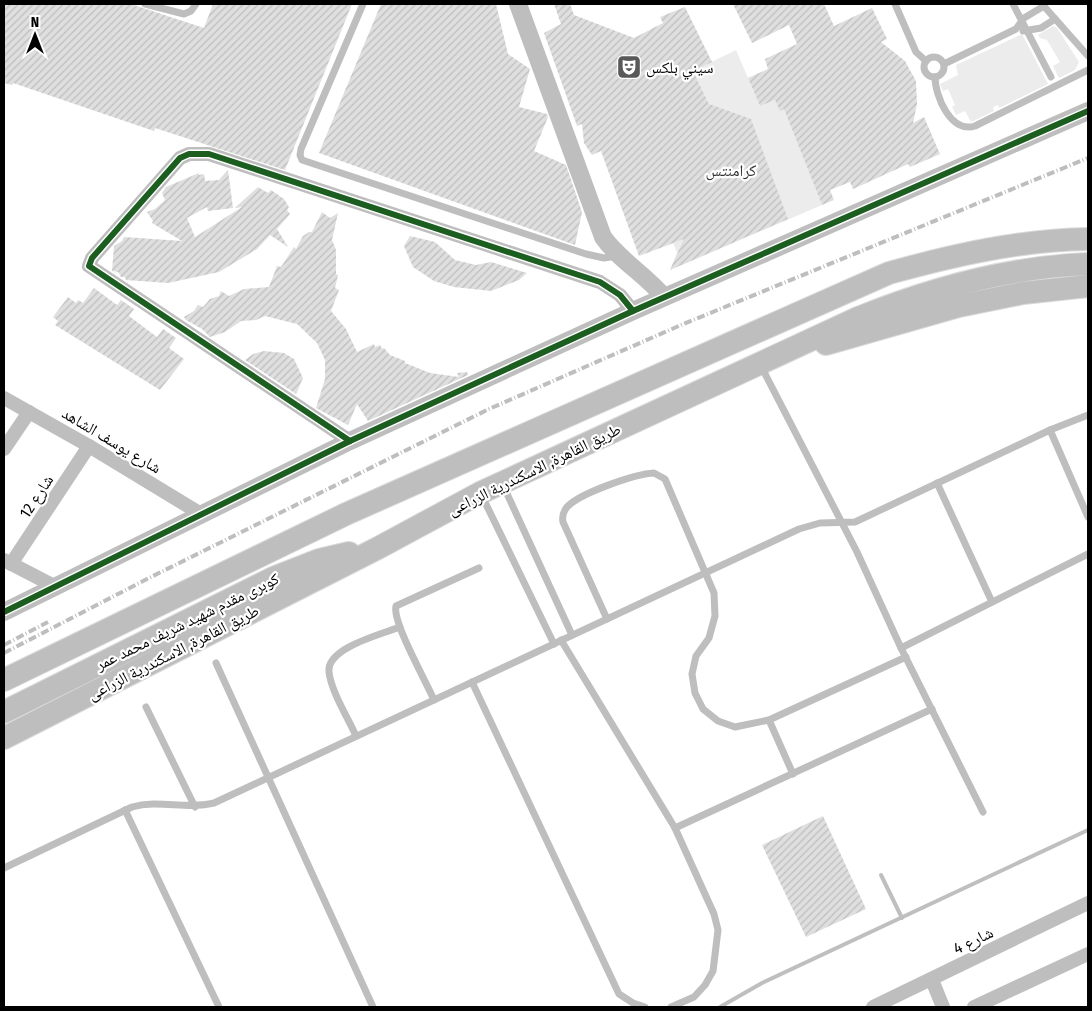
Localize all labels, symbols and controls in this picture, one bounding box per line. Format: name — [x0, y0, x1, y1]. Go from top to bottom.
north arrow — [10, 10, 60, 60]
text: N — [31, 14, 39, 31]
theatre icon: سيني بلكس — [616, 54, 642, 80]
place label: سيني بلكس — [646, 58, 714, 80]
park label: كرامنتس — [706, 161, 757, 181]
street label: شارع يوسف الشاهد — [58, 403, 165, 478]
street label: طريق القاهرة, الاسكندرية الزراعى — [445, 419, 624, 520]
street label: شارع 12 — [16, 471, 58, 522]
street label: كوبرى مقدم شهيد شريف محمد عمر — [92, 569, 283, 675]
street label: طريق القاهرة, الاسكندرية الزراعى — [84, 601, 263, 705]
street label: شارع 4 — [950, 923, 997, 959]

